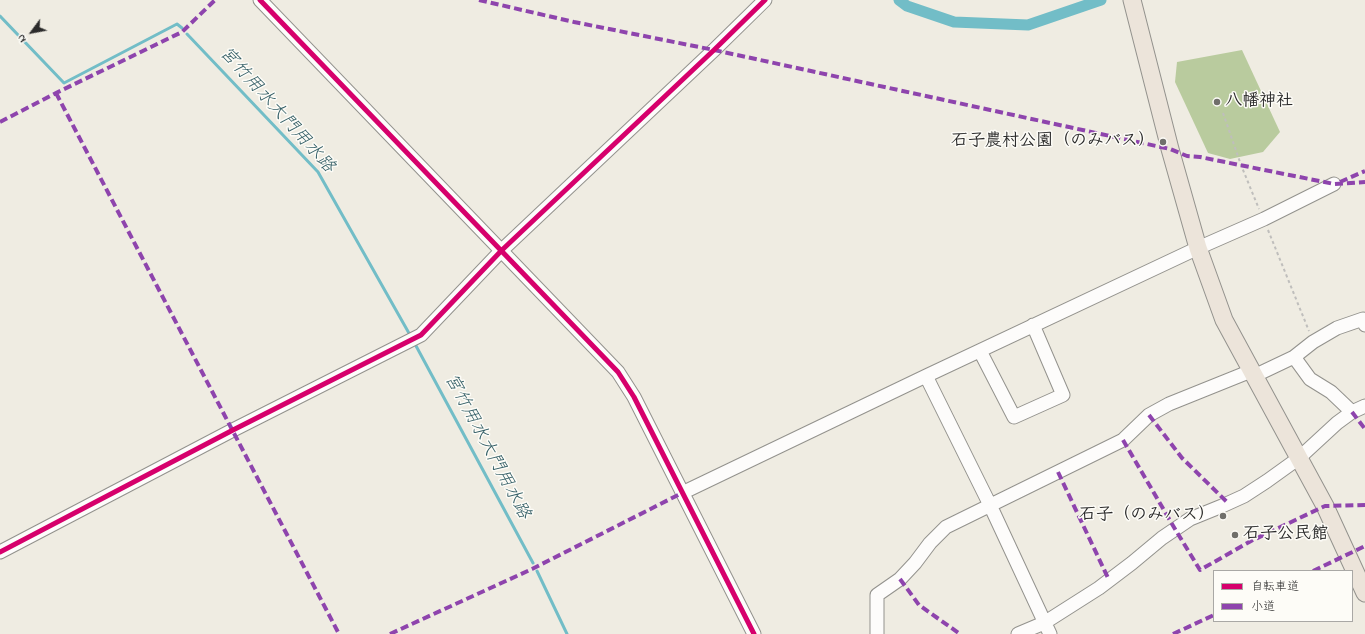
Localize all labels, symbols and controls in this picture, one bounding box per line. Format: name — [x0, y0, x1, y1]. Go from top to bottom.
north arrow — [12, 12, 52, 52]
text: N — [13, 31, 31, 46]
water label: 宮竹用水大門用水路 — [214, 44, 338, 178]
place label: 八幡神社 — [1225, 92, 1293, 112]
marker: 八幡神社 — [1212, 97, 1222, 107]
place label: 石子農村公園（のみバス） — [951, 132, 1155, 152]
marker: 石子農村公園（のみバス） — [1158, 137, 1168, 147]
water label: 宮竹用水大門用水路 — [438, 370, 534, 524]
place label: 石子（のみバス） — [1079, 506, 1215, 526]
marker: 石子（のみバス） — [1218, 511, 1228, 521]
place label: 石子公民館 — [1243, 525, 1328, 545]
marker: 石子公民館 — [1230, 530, 1240, 540]
legend — [1213, 570, 1353, 622]
text: 自転車道 — [1251, 578, 1299, 596]
text: 小道 — [1251, 598, 1275, 616]

